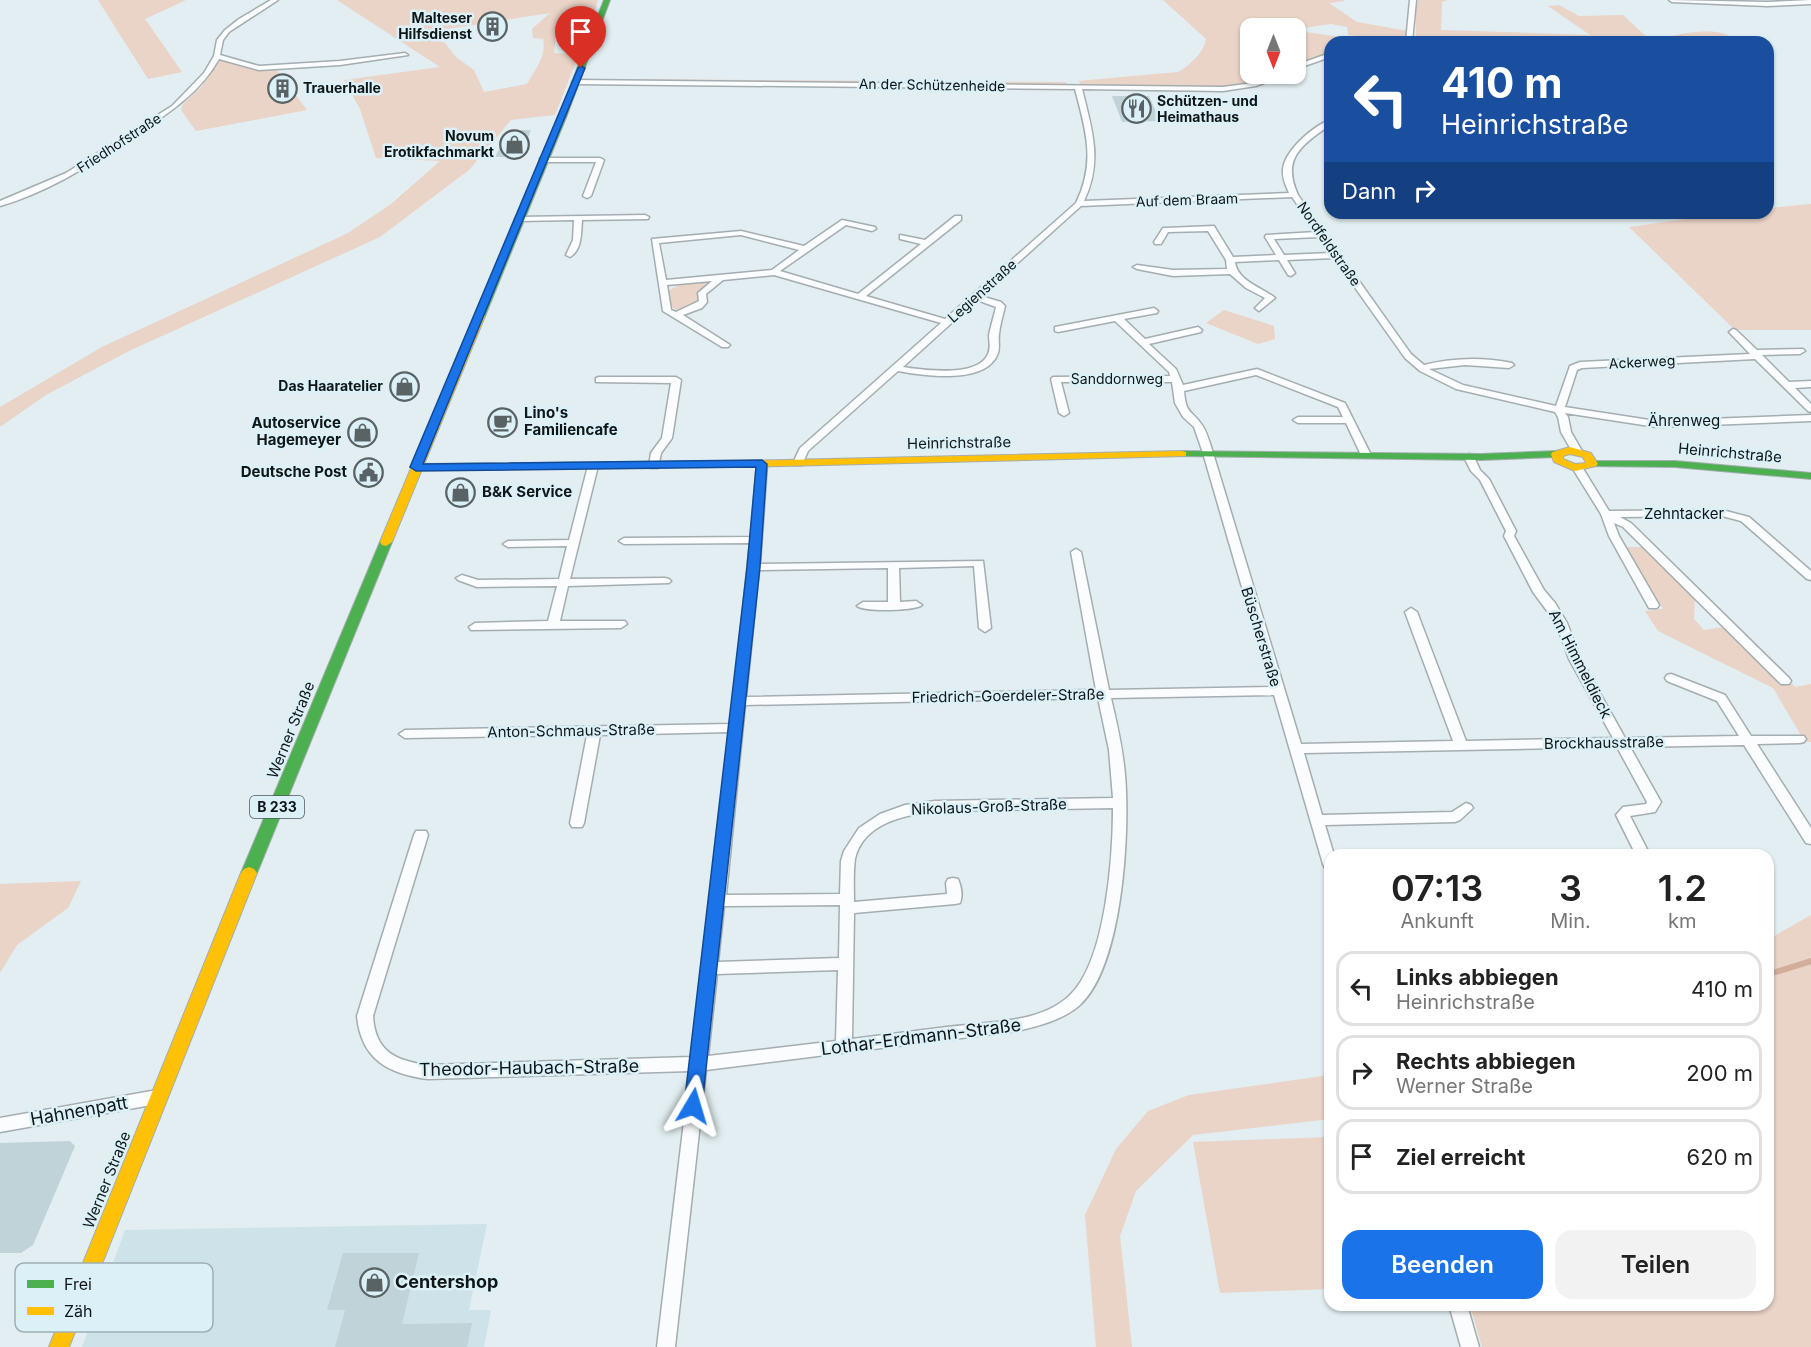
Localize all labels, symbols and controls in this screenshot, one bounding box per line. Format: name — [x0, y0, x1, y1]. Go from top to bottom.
pin — [555, 6, 606, 68]
place label: Malteser Hilfsdienst — [398, 9, 472, 42]
building icon: Malteser Hilfsdienst — [477, 10, 509, 42]
icon: arrive — [564, 15, 597, 48]
north arrow — [1240, 18, 1306, 84]
map controls — [1240, 18, 1306, 84]
text: 410 m — [1441, 57, 1563, 108]
icon: left — [1342, 60, 1420, 138]
building icon: Trauerhalle — [266, 72, 298, 104]
street label: An der Schützenheide — [859, 75, 1005, 94]
place label: Trauerhalle — [303, 79, 381, 96]
place label: Schützen- und Heimathaus — [1157, 92, 1258, 125]
restaurant icon: Schützen- und Heimathaus — [1120, 93, 1152, 125]
text: Heinrichstraße — [1441, 108, 1629, 141]
street label: Friedhofstraße — [73, 109, 164, 176]
place label: Novum Erotikfachmarkt — [384, 127, 494, 160]
shop icon: Novum Erotikfachmarkt — [499, 128, 531, 160]
icon: right — [1408, 174, 1441, 207]
text: Dann — [1342, 178, 1396, 204]
street label: Auf dem Braam — [1136, 189, 1238, 210]
street label: Nordfeldstraße — [1294, 198, 1365, 289]
street label: Legienstraße — [944, 255, 1019, 326]
street label: Ackerweg — [1608, 351, 1676, 372]
shop icon: Das Haaratelier — [388, 370, 420, 402]
street label: Sanddornweg — [1071, 370, 1163, 387]
place label: Das Haaratelier — [278, 377, 383, 394]
place label: Lino's Familiencafe — [524, 403, 618, 439]
cafe icon: Lino's Familiencafe — [487, 406, 519, 438]
street label: Ährenweg — [1648, 411, 1720, 430]
place label: Autoservice Hagemeyer — [251, 413, 341, 449]
shop icon: Autoservice Hagemeyer — [346, 416, 378, 448]
street label: Heinrichstraße — [907, 432, 1011, 453]
street label: Heinrichstraße — [1677, 438, 1783, 467]
public building icon: Deutsche Post — [352, 456, 384, 488]
place label: Deutsche Post — [241, 462, 348, 481]
shop icon: B&K Service — [445, 476, 477, 508]
place label: B&K Service — [482, 482, 572, 501]
street label: Zehntacker — [1644, 504, 1724, 523]
street label: Büscherstraße — [1237, 585, 1286, 689]
street label: Am Himmeldieck — [1545, 606, 1616, 722]
street label: Werner Straße — [262, 679, 319, 781]
street label: Friedrich-Goerdeler-Straße — [911, 684, 1105, 707]
street label: Anton-Schmaus-Straße — [487, 720, 655, 741]
street label: Brockhausstraße — [1544, 732, 1664, 753]
street label: Nikolaus-Groß-Straße — [911, 794, 1067, 819]
road number: B 233 — [250, 796, 304, 818]
text: 07:13 — [1391, 866, 1483, 910]
text: 3 — [1559, 866, 1582, 910]
text: 1.2 — [1658, 866, 1707, 910]
text: Ankunft — [1400, 909, 1474, 933]
text: Min. — [1550, 909, 1591, 933]
text: km — [1668, 909, 1697, 933]
text: Links abbiegen — [1396, 964, 1559, 990]
icon: left — [1345, 972, 1378, 1005]
text: 410 m — [1691, 976, 1753, 1002]
text: Heinrichstraße — [1396, 990, 1535, 1014]
street label: Lothar-Erdmann-Straße — [820, 1014, 1022, 1059]
text: Rechts abbiegen — [1396, 1048, 1576, 1074]
street label: Theodor-Haubach-Straße — [419, 1055, 639, 1080]
icon: right — [1345, 1056, 1378, 1089]
text: 200 m — [1686, 1060, 1753, 1086]
position arrow — [661, 1074, 725, 1138]
text: Werner Straße — [1396, 1074, 1533, 1098]
street label: Hahnenpatt — [29, 1092, 129, 1129]
street label: Werner Straße — [78, 1129, 135, 1231]
icon: arrive — [1345, 1140, 1378, 1173]
text: Ziel erreicht — [1396, 1144, 1525, 1170]
text: 620 m — [1687, 1144, 1753, 1170]
button: Beenden — [1342, 1230, 1543, 1299]
button: Teilen — [1555, 1230, 1756, 1299]
legend — [15, 1263, 213, 1332]
shop icon: Centershop — [358, 1266, 390, 1298]
place label: Centershop — [395, 1271, 498, 1292]
text: Frei — [64, 1274, 92, 1294]
text: Zäh — [64, 1301, 93, 1321]

